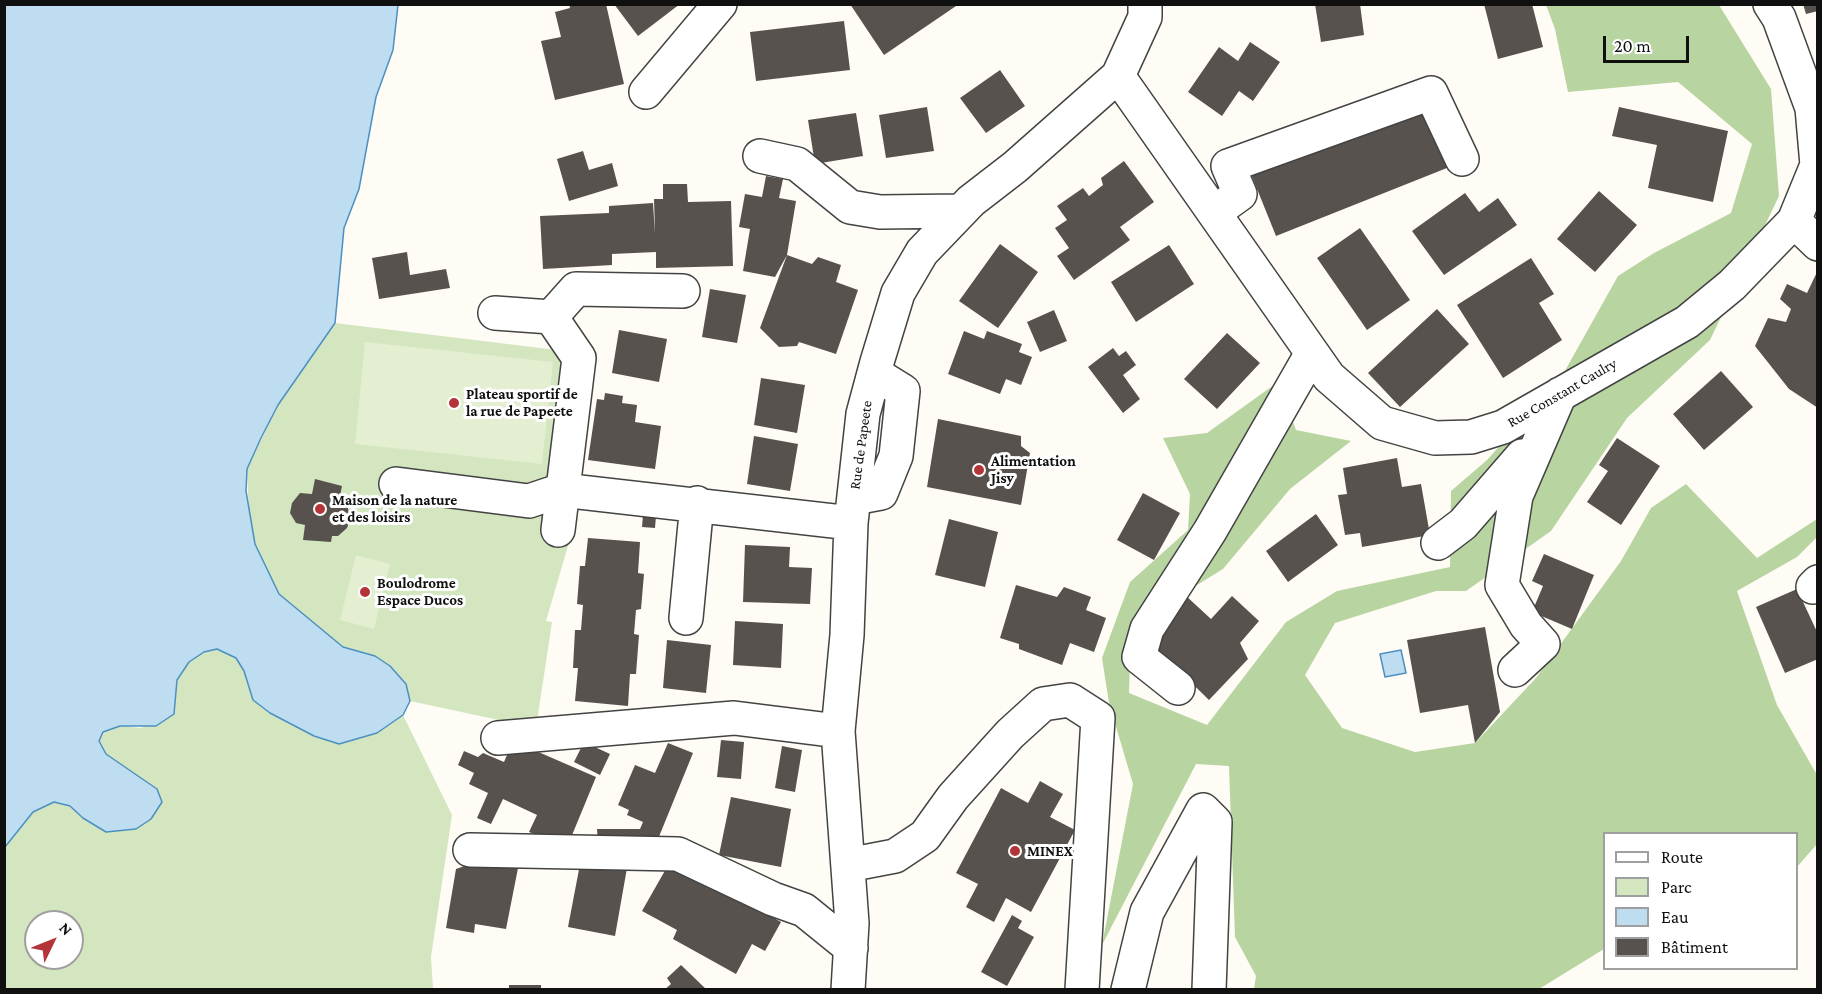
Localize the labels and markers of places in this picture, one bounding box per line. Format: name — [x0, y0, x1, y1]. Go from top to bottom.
place label: Plateau sportif de la rue de Papeete — [466, 385, 578, 420]
marker: Plateau sportif de la rue de Papeete — [447, 396, 461, 410]
place label: Alimentation Jisy — [991, 452, 1076, 487]
marker: Alimentation Jisy — [972, 463, 986, 477]
place label: Maison de la nature et des loisirs — [332, 491, 457, 526]
marker: Maison de la nature et des loisirs — [313, 502, 327, 516]
place label: Boulodrome Espace Ducos — [377, 574, 463, 609]
marker: Boulodrome Espace Ducos — [358, 585, 372, 599]
place label: MINEX — [1027, 842, 1073, 860]
marker: MINEX — [1008, 844, 1022, 858]

